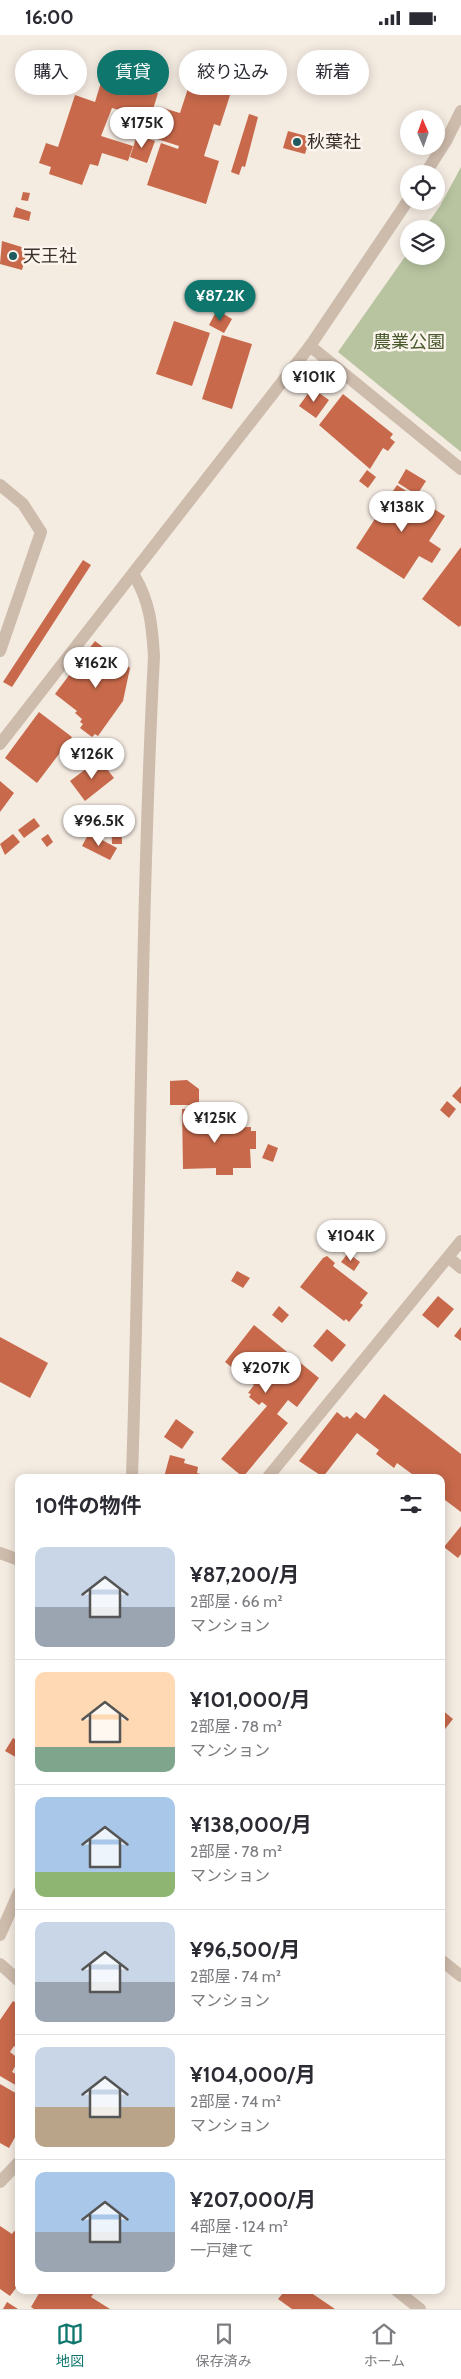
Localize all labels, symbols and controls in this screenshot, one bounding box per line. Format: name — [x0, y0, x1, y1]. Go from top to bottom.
text: 16:00 — [25, 6, 74, 29]
chip: 購入 — [15, 50, 87, 95]
chip: 賃貸 — [97, 50, 169, 95]
chip: 絞り込み — [179, 50, 287, 95]
chip: 新着 — [297, 50, 369, 95]
pin: ¥175K — [107, 107, 177, 149]
north arrow — [400, 110, 445, 155]
map controls — [400, 110, 445, 265]
text: ¥175K — [121, 113, 163, 132]
place label: 秋葉社 — [307, 131, 361, 153]
marker: 秋葉社 — [291, 136, 303, 148]
button: locate — [400, 165, 445, 210]
button: layers — [400, 220, 445, 265]
place label: 天王社 — [23, 245, 77, 267]
marker: 天王社 — [7, 250, 19, 262]
pin: ¥87.2K — [179, 279, 261, 322]
text: ¥87.2K — [196, 286, 244, 305]
park label: 農業公園 — [373, 331, 445, 353]
pin: ¥101K — [279, 361, 349, 403]
text: ¥101K — [293, 367, 335, 386]
pin: ¥138K — [367, 491, 437, 533]
text: ¥138K — [380, 497, 424, 516]
pin: ¥162K — [61, 647, 131, 689]
text: ¥162K — [74, 653, 118, 672]
pin: ¥126K — [57, 737, 127, 780]
text: ¥126K — [70, 744, 114, 763]
pin: ¥96.5K — [58, 805, 140, 847]
text: ¥96.5K — [74, 811, 124, 830]
pin: ¥125K — [180, 1101, 250, 1144]
text: ¥125K — [194, 1108, 236, 1127]
pin: ¥104K — [316, 1219, 386, 1262]
text: ¥104K — [328, 1226, 374, 1245]
pin: ¥207K — [231, 1351, 301, 1394]
text: ¥207K — [242, 1358, 290, 1377]
icon: filters — [397, 1490, 425, 1518]
text: 10件の物件 — [35, 1493, 142, 1518]
text: ¥87,200/月 — [190, 1562, 299, 1587]
icon: home — [75, 1567, 135, 1627]
text: 2部屋 · 66 m² — [190, 1592, 283, 1611]
text: マンション — [190, 1616, 270, 1635]
text: ¥101,000/月 — [190, 1687, 310, 1712]
icon: home — [75, 1692, 135, 1752]
text: 2部屋 · 78 m² — [190, 1717, 282, 1736]
text: マンション — [190, 1741, 270, 1760]
text: ¥138,000/月 — [190, 1812, 312, 1837]
icon: home — [75, 1817, 135, 1877]
text: 2部屋 · 78 m² — [190, 1842, 282, 1861]
text: マンション — [190, 1866, 270, 1885]
text: ¥96,500/月 — [190, 1937, 300, 1962]
icon: home — [75, 1942, 135, 2002]
text: 2部屋 · 74 m² — [190, 1967, 281, 1986]
text: マンション — [190, 1991, 270, 2010]
text: ¥104,000/月 — [190, 2062, 316, 2087]
icon: home — [75, 2067, 135, 2127]
text: 2部屋 · 74 m² — [190, 2092, 281, 2111]
text: マンション — [190, 2116, 270, 2135]
text: ¥207,000/月 — [190, 2187, 316, 2212]
icon: home — [75, 2192, 135, 2252]
text: 4部屋 · 124 m² — [190, 2217, 288, 2236]
text: 一戸建て — [190, 2241, 254, 2260]
tab: 地図 — [56, 2320, 84, 2370]
tab: 保存済み — [196, 2320, 252, 2370]
tab: ホーム — [363, 2320, 405, 2370]

